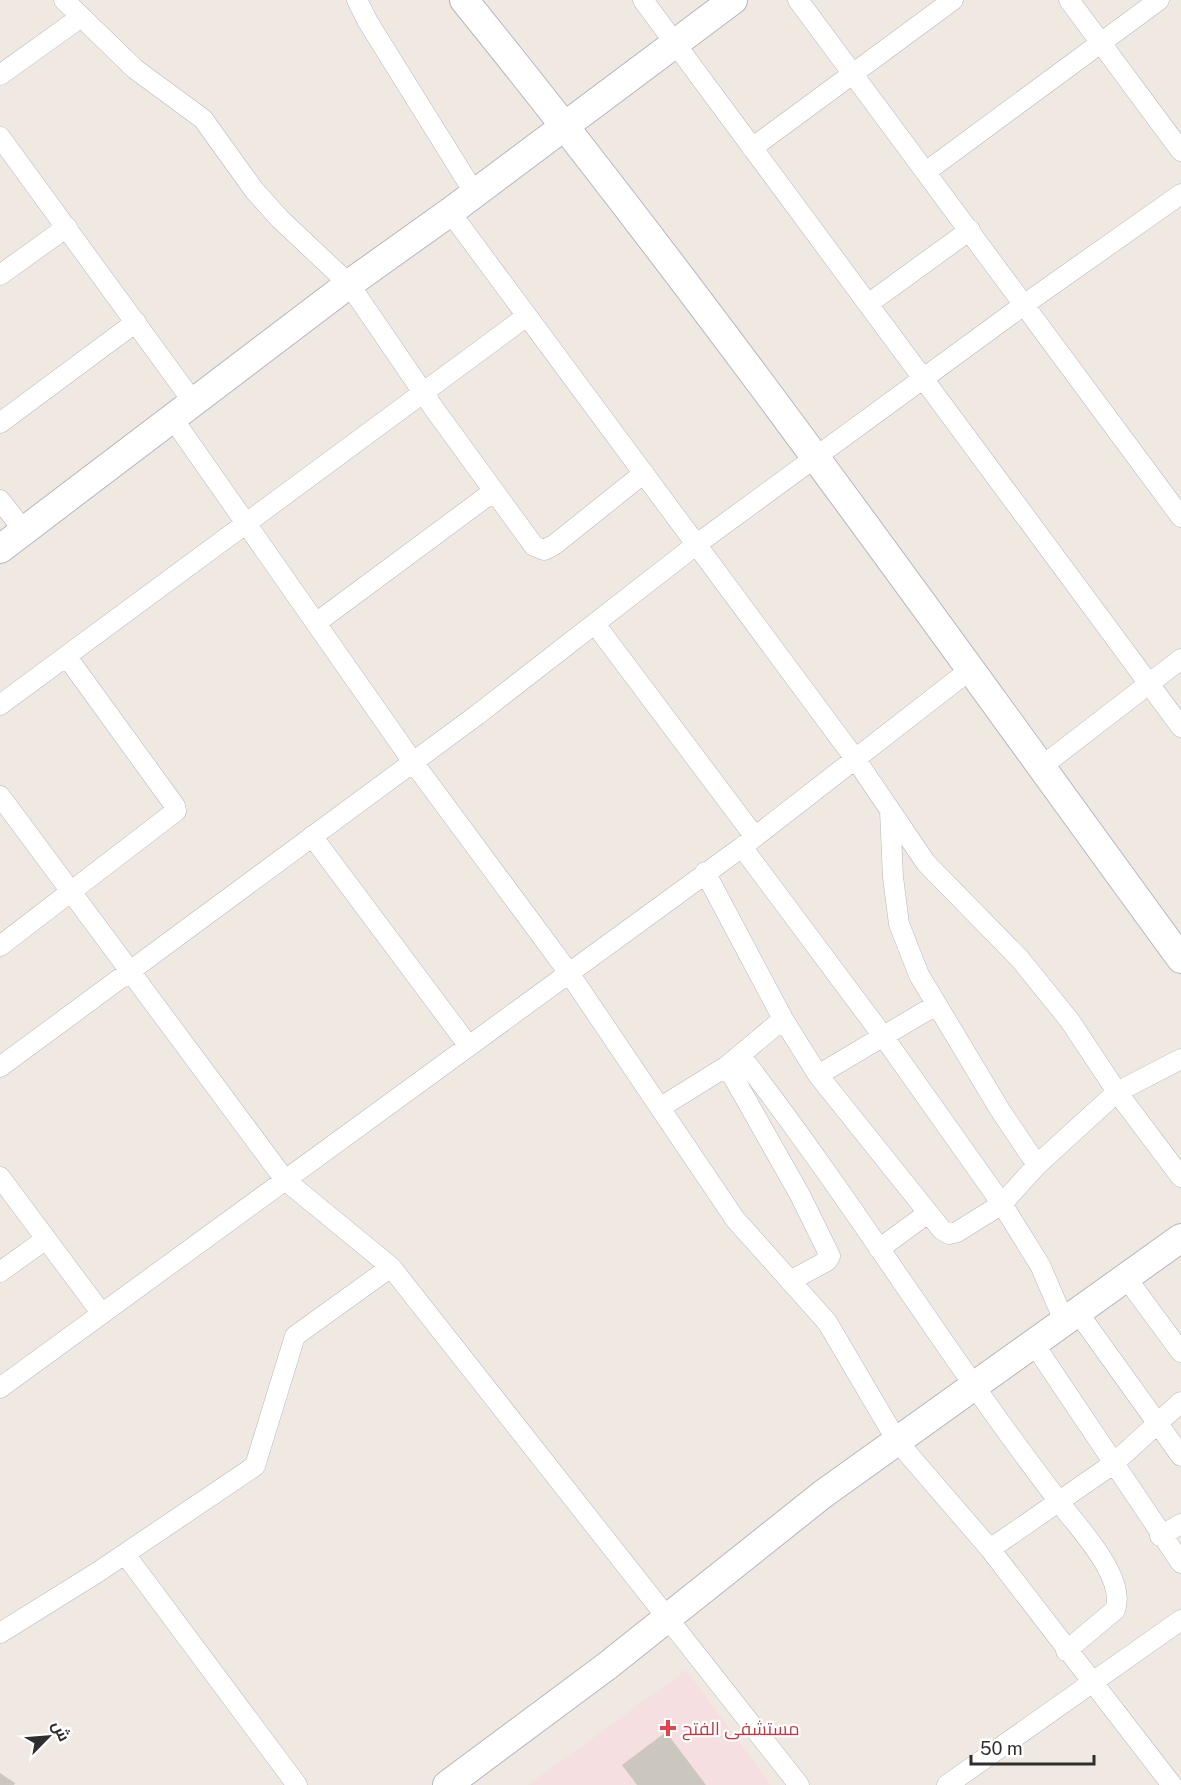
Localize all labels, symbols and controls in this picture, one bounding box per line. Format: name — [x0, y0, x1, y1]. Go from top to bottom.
north arrow — [18, 1707, 78, 1767]
text: ش — [48, 1718, 74, 1744]
place label: مستشفى الفتح — [682, 1718, 800, 1741]
marker: مستشفى الفتح — [659, 1719, 677, 1737]
scale bar — [971, 1728, 1094, 1766]
text: 50 m — [980, 1738, 1023, 1759]

